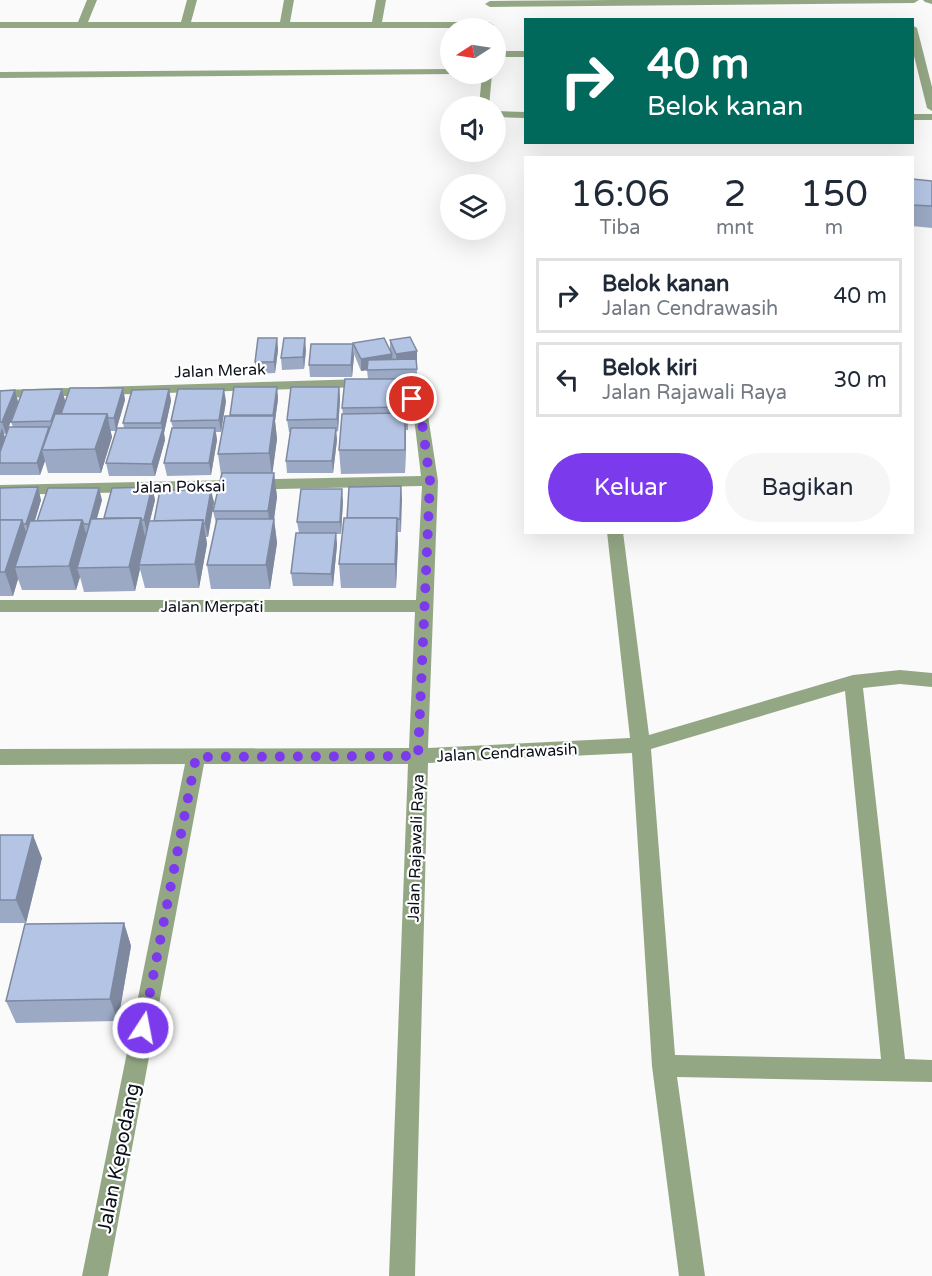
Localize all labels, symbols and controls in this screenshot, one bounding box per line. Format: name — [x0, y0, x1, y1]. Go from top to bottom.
north arrow — [440, 18, 506, 84]
map controls — [440, 18, 506, 240]
text: 40 m — [647, 39, 749, 90]
icon: right — [548, 42, 626, 120]
text: Belok kanan — [647, 90, 803, 123]
button: sound — [440, 96, 506, 162]
text: 16:06 — [570, 173, 670, 216]
text: 2 — [724, 173, 746, 216]
text: 150 — [800, 173, 868, 216]
button: layers — [440, 174, 506, 240]
text: Tiba — [600, 216, 640, 240]
text: mnt — [716, 216, 754, 240]
text: m — [825, 216, 843, 240]
text: Belok kanan — [602, 271, 729, 297]
icon: right — [551, 279, 584, 312]
text: 40 m — [833, 283, 887, 309]
text: Jalan Cendrawasih — [602, 297, 778, 321]
text: Belok kiri — [602, 355, 698, 381]
street label: Jalan Merak — [174, 359, 266, 383]
icon: left — [551, 363, 584, 396]
text: 30 m — [833, 367, 887, 393]
pin — [386, 373, 437, 424]
text: Jalan Rajawali Raya — [602, 381, 787, 405]
icon: arrive — [395, 382, 428, 415]
button: Keluar — [548, 453, 713, 522]
button: Bagikan — [725, 453, 890, 522]
street label: Jalan Poksai — [132, 476, 226, 498]
street label: Jalan Merpati — [161, 597, 263, 617]
street label: Jalan Cendrawasih — [436, 739, 578, 767]
street label: Jalan Rajawali Raya — [403, 774, 429, 922]
position arrow — [111, 996, 175, 1060]
street label: Jalan Kepodang — [93, 1081, 145, 1235]

